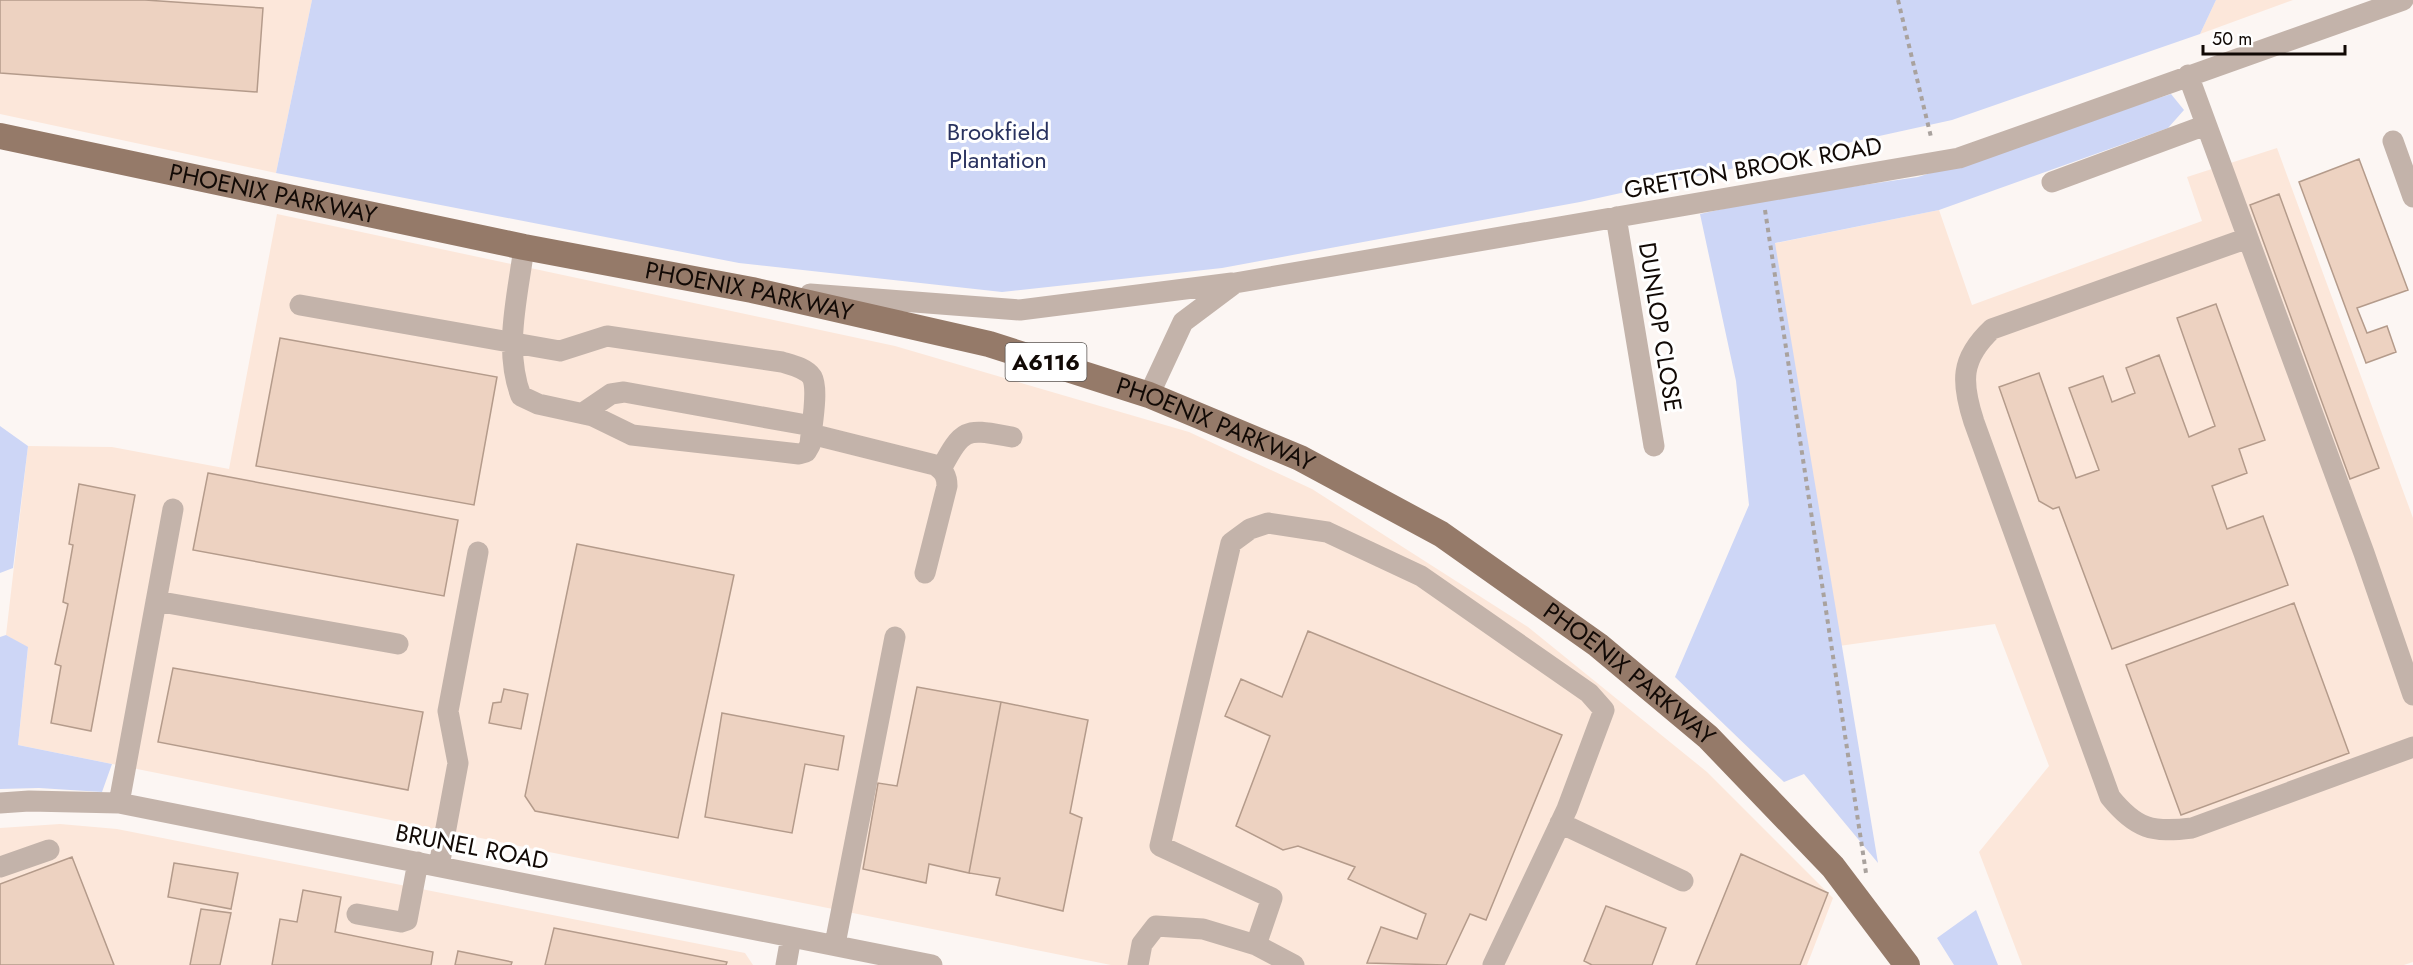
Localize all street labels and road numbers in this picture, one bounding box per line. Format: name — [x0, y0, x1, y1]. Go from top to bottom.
street label: GRETTON BROOK ROAD — [1621, 128, 1885, 207]
street label: PHOENIX PARKWAY — [166, 154, 381, 232]
street label: DUNLOP CLOSE — [1630, 240, 1691, 414]
street label: PHOENIX PARKWAY — [642, 252, 857, 330]
road number: A6116 — [1006, 343, 1086, 381]
street label: PHOENIX PARKWAY — [1112, 368, 1322, 480]
street label: PHOENIX PARKWAY — [1536, 594, 1724, 753]
street label: BRUNEL ROAD — [392, 814, 552, 879]

